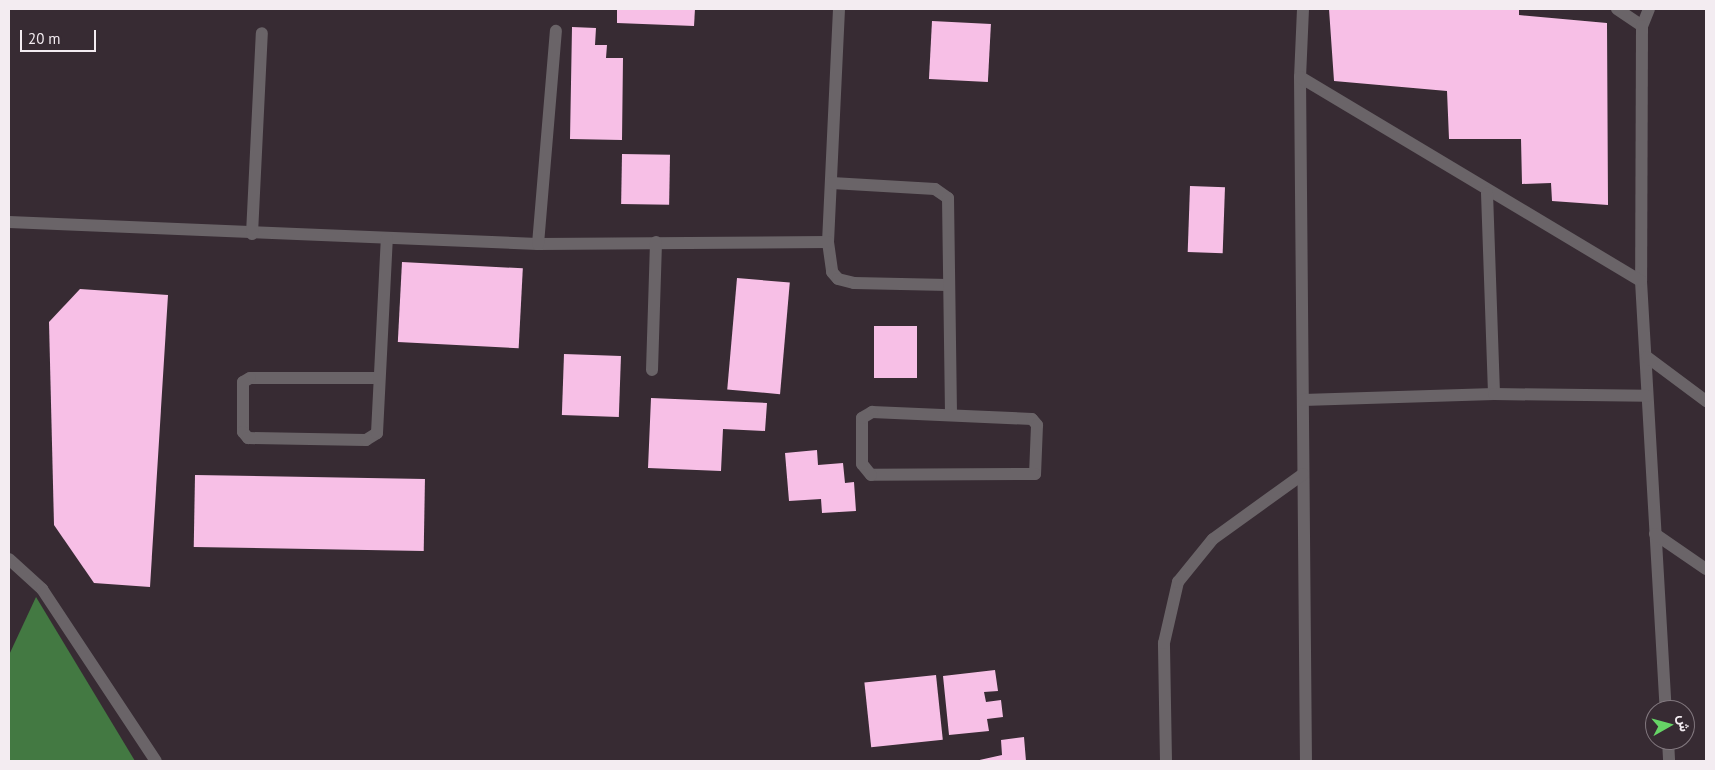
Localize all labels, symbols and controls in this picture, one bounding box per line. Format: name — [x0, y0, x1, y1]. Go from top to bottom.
scale bar — [22, 20, 99, 52]
text: 20 m — [28, 29, 61, 48]
north arrow — [1645, 700, 1695, 750]
text: ش — [1674, 714, 1694, 733]

